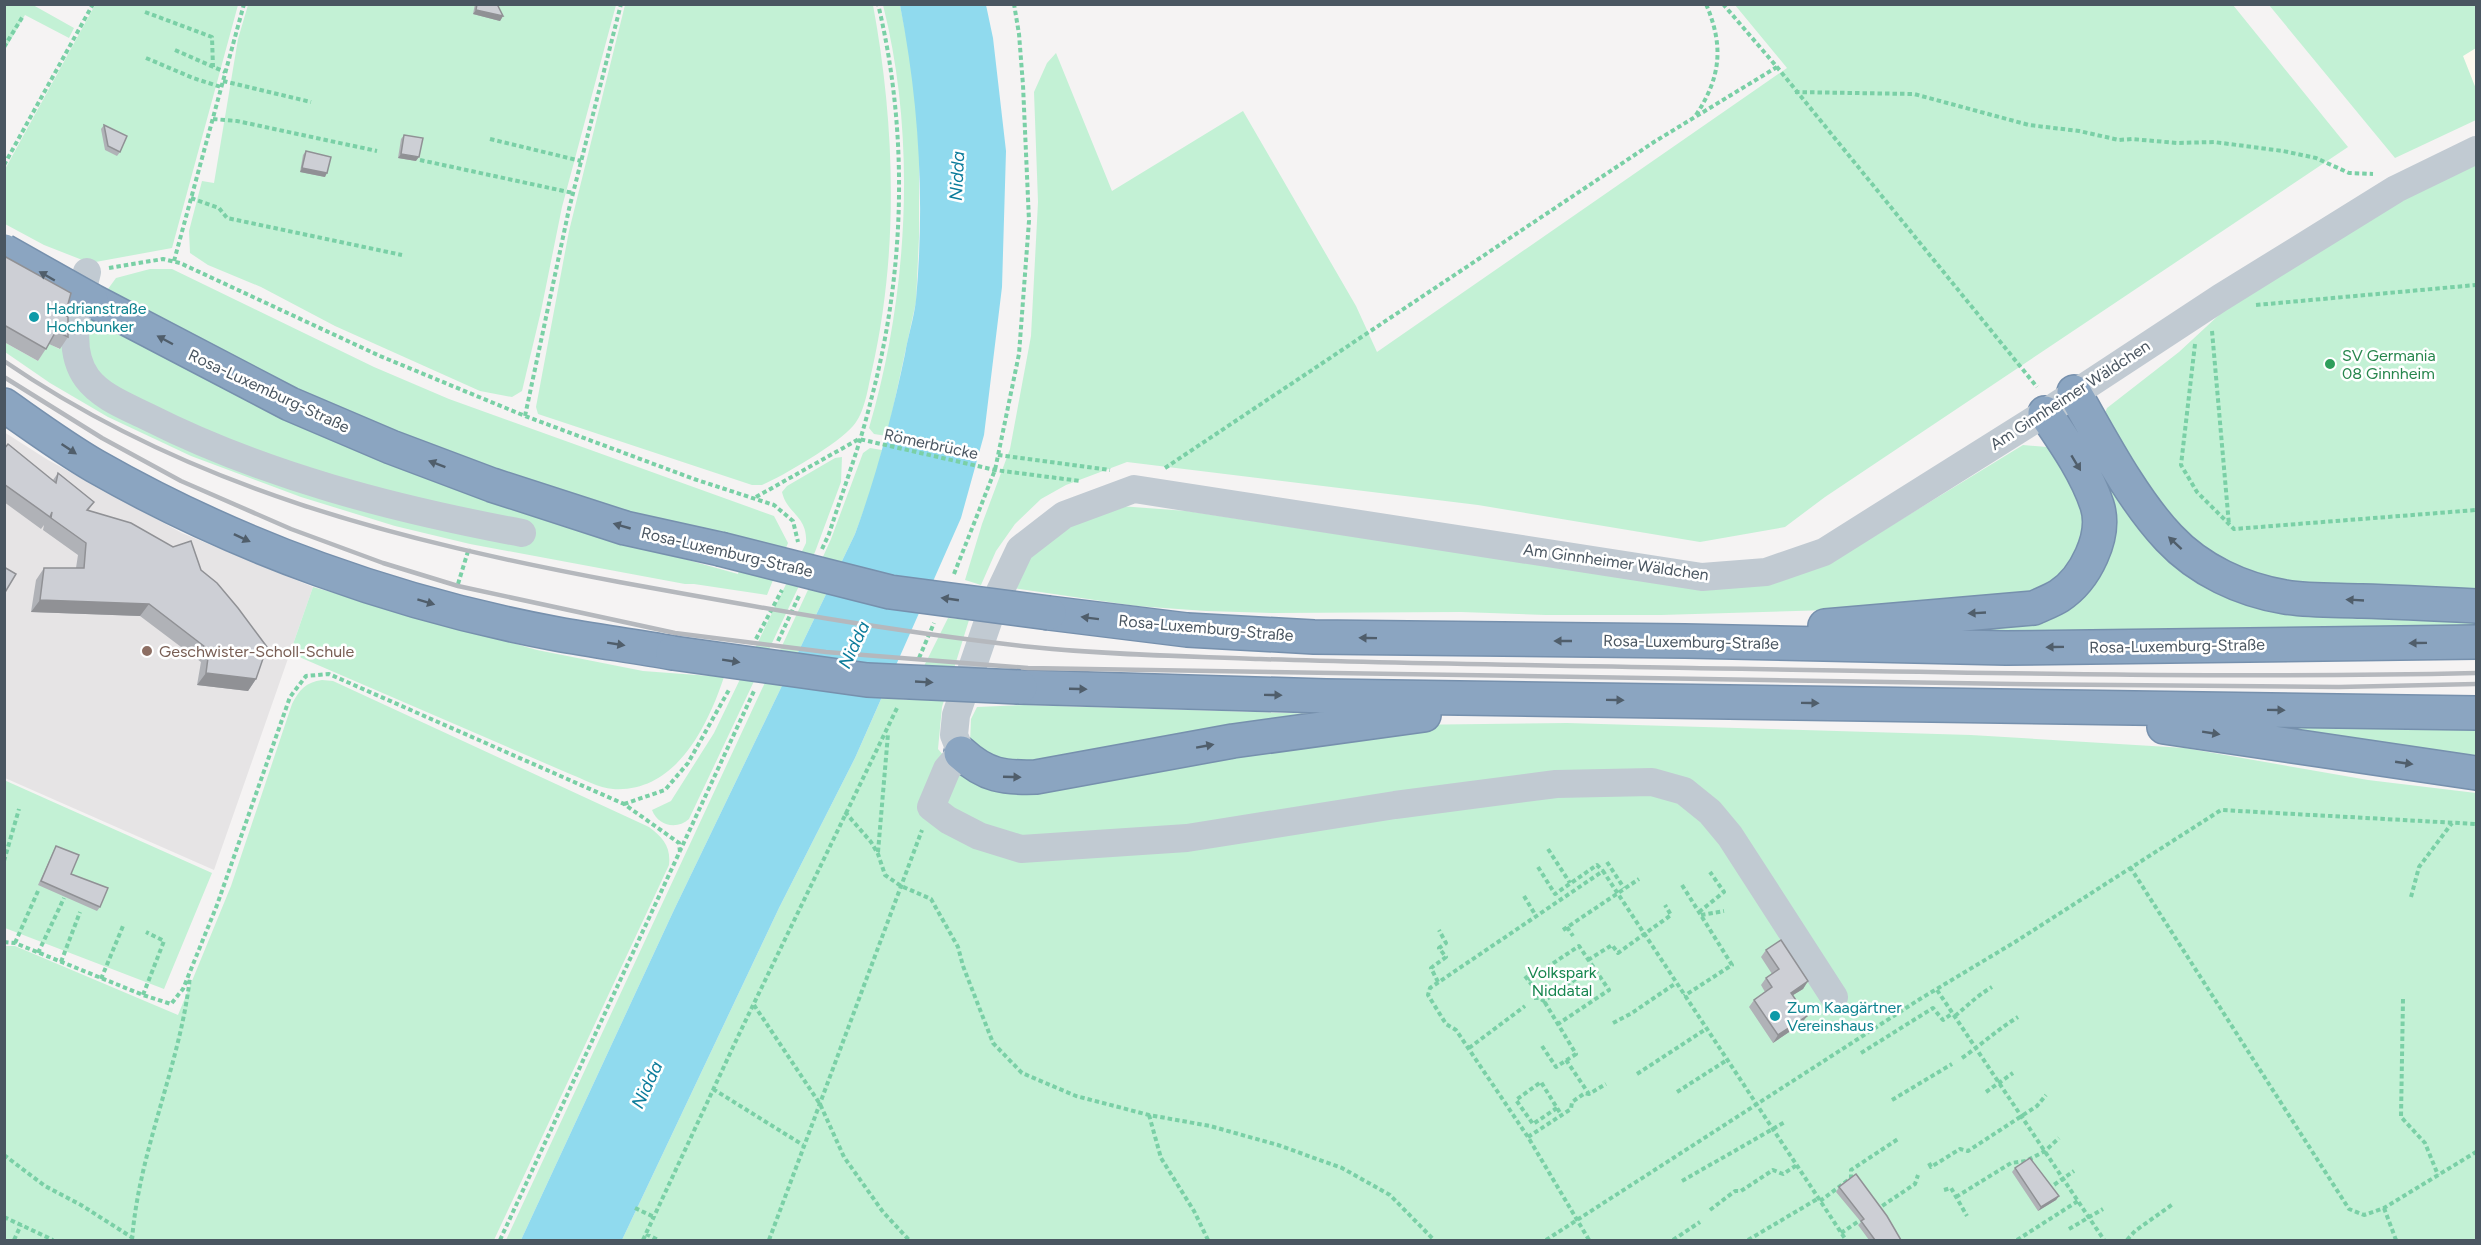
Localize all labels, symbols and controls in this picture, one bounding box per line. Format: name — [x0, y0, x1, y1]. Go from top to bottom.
water label: Nidda — [945, 150, 969, 201]
one-way arrow — [39, 271, 56, 281]
place label: Hadrianstraße Hochbunker — [46, 299, 147, 336]
marker: Hadrianstraße Hochbunker — [27, 310, 41, 324]
one-way arrow — [156, 335, 173, 345]
street label: Am Ginnheimer Wäldchen — [1986, 336, 2154, 454]
street label: Rosa-Luxemburg-Straße — [185, 345, 353, 437]
place label: SV Germania 08 Ginnheim — [2342, 346, 2436, 383]
marker: SV Germania 08 Ginnheim — [2323, 357, 2337, 371]
street label: Römerbrücke — [882, 425, 980, 463]
one-way arrow — [61, 443, 77, 454]
one-way arrow — [2070, 455, 2081, 471]
one-way arrow — [428, 459, 446, 469]
one-way arrow — [613, 521, 631, 531]
street label: Rosa-Luxemburg-Straße — [639, 523, 815, 581]
one-way arrow — [233, 534, 250, 543]
one-way arrow — [2168, 537, 2183, 550]
street label: Am Ginnheimer Wäldchen — [1522, 540, 1710, 584]
one-way arrow — [940, 595, 959, 604]
one-way arrow — [2346, 596, 2365, 605]
one-way arrow — [417, 598, 435, 607]
one-way arrow — [1968, 609, 1987, 618]
street label: Rosa-Luxemburg-Straße — [1118, 611, 1295, 645]
one-way arrow — [1081, 613, 1100, 622]
water label: Nidda — [834, 617, 875, 672]
street label: Rosa-Luxemburg-Straße — [1603, 631, 1779, 653]
one-way arrow — [1359, 633, 1378, 643]
street label: Rosa-Luxemburg-Straße — [2089, 635, 2265, 657]
one-way arrow — [1554, 636, 1573, 646]
one-way arrow — [607, 639, 626, 648]
one-way arrow — [2409, 639, 2428, 648]
place label: Geschwister-Scholl-Schule — [159, 642, 355, 661]
one-way arrow — [2046, 643, 2065, 652]
marker: Geschwister-Scholl-Schule — [140, 644, 154, 658]
one-way arrow — [721, 657, 740, 666]
one-way arrow — [915, 678, 934, 687]
one-way arrow — [1069, 685, 1088, 694]
one-way arrow — [1264, 691, 1283, 700]
one-way arrow — [1605, 695, 1624, 705]
one-way arrow — [1800, 698, 1819, 708]
one-way arrow — [2266, 705, 2285, 715]
one-way arrow — [2202, 728, 2221, 737]
one-way arrow — [1195, 741, 1214, 750]
one-way arrow — [2394, 758, 2413, 767]
one-way arrow — [1003, 772, 1022, 781]
park label: Volkspark Niddatal — [1527, 963, 1597, 1000]
place label: Zum Kaagärtner Vereinshaus — [1787, 998, 1902, 1035]
marker: Zum Kaagärtner Vereinshaus — [1768, 1009, 1782, 1023]
water label: Nidda — [627, 1057, 668, 1112]

